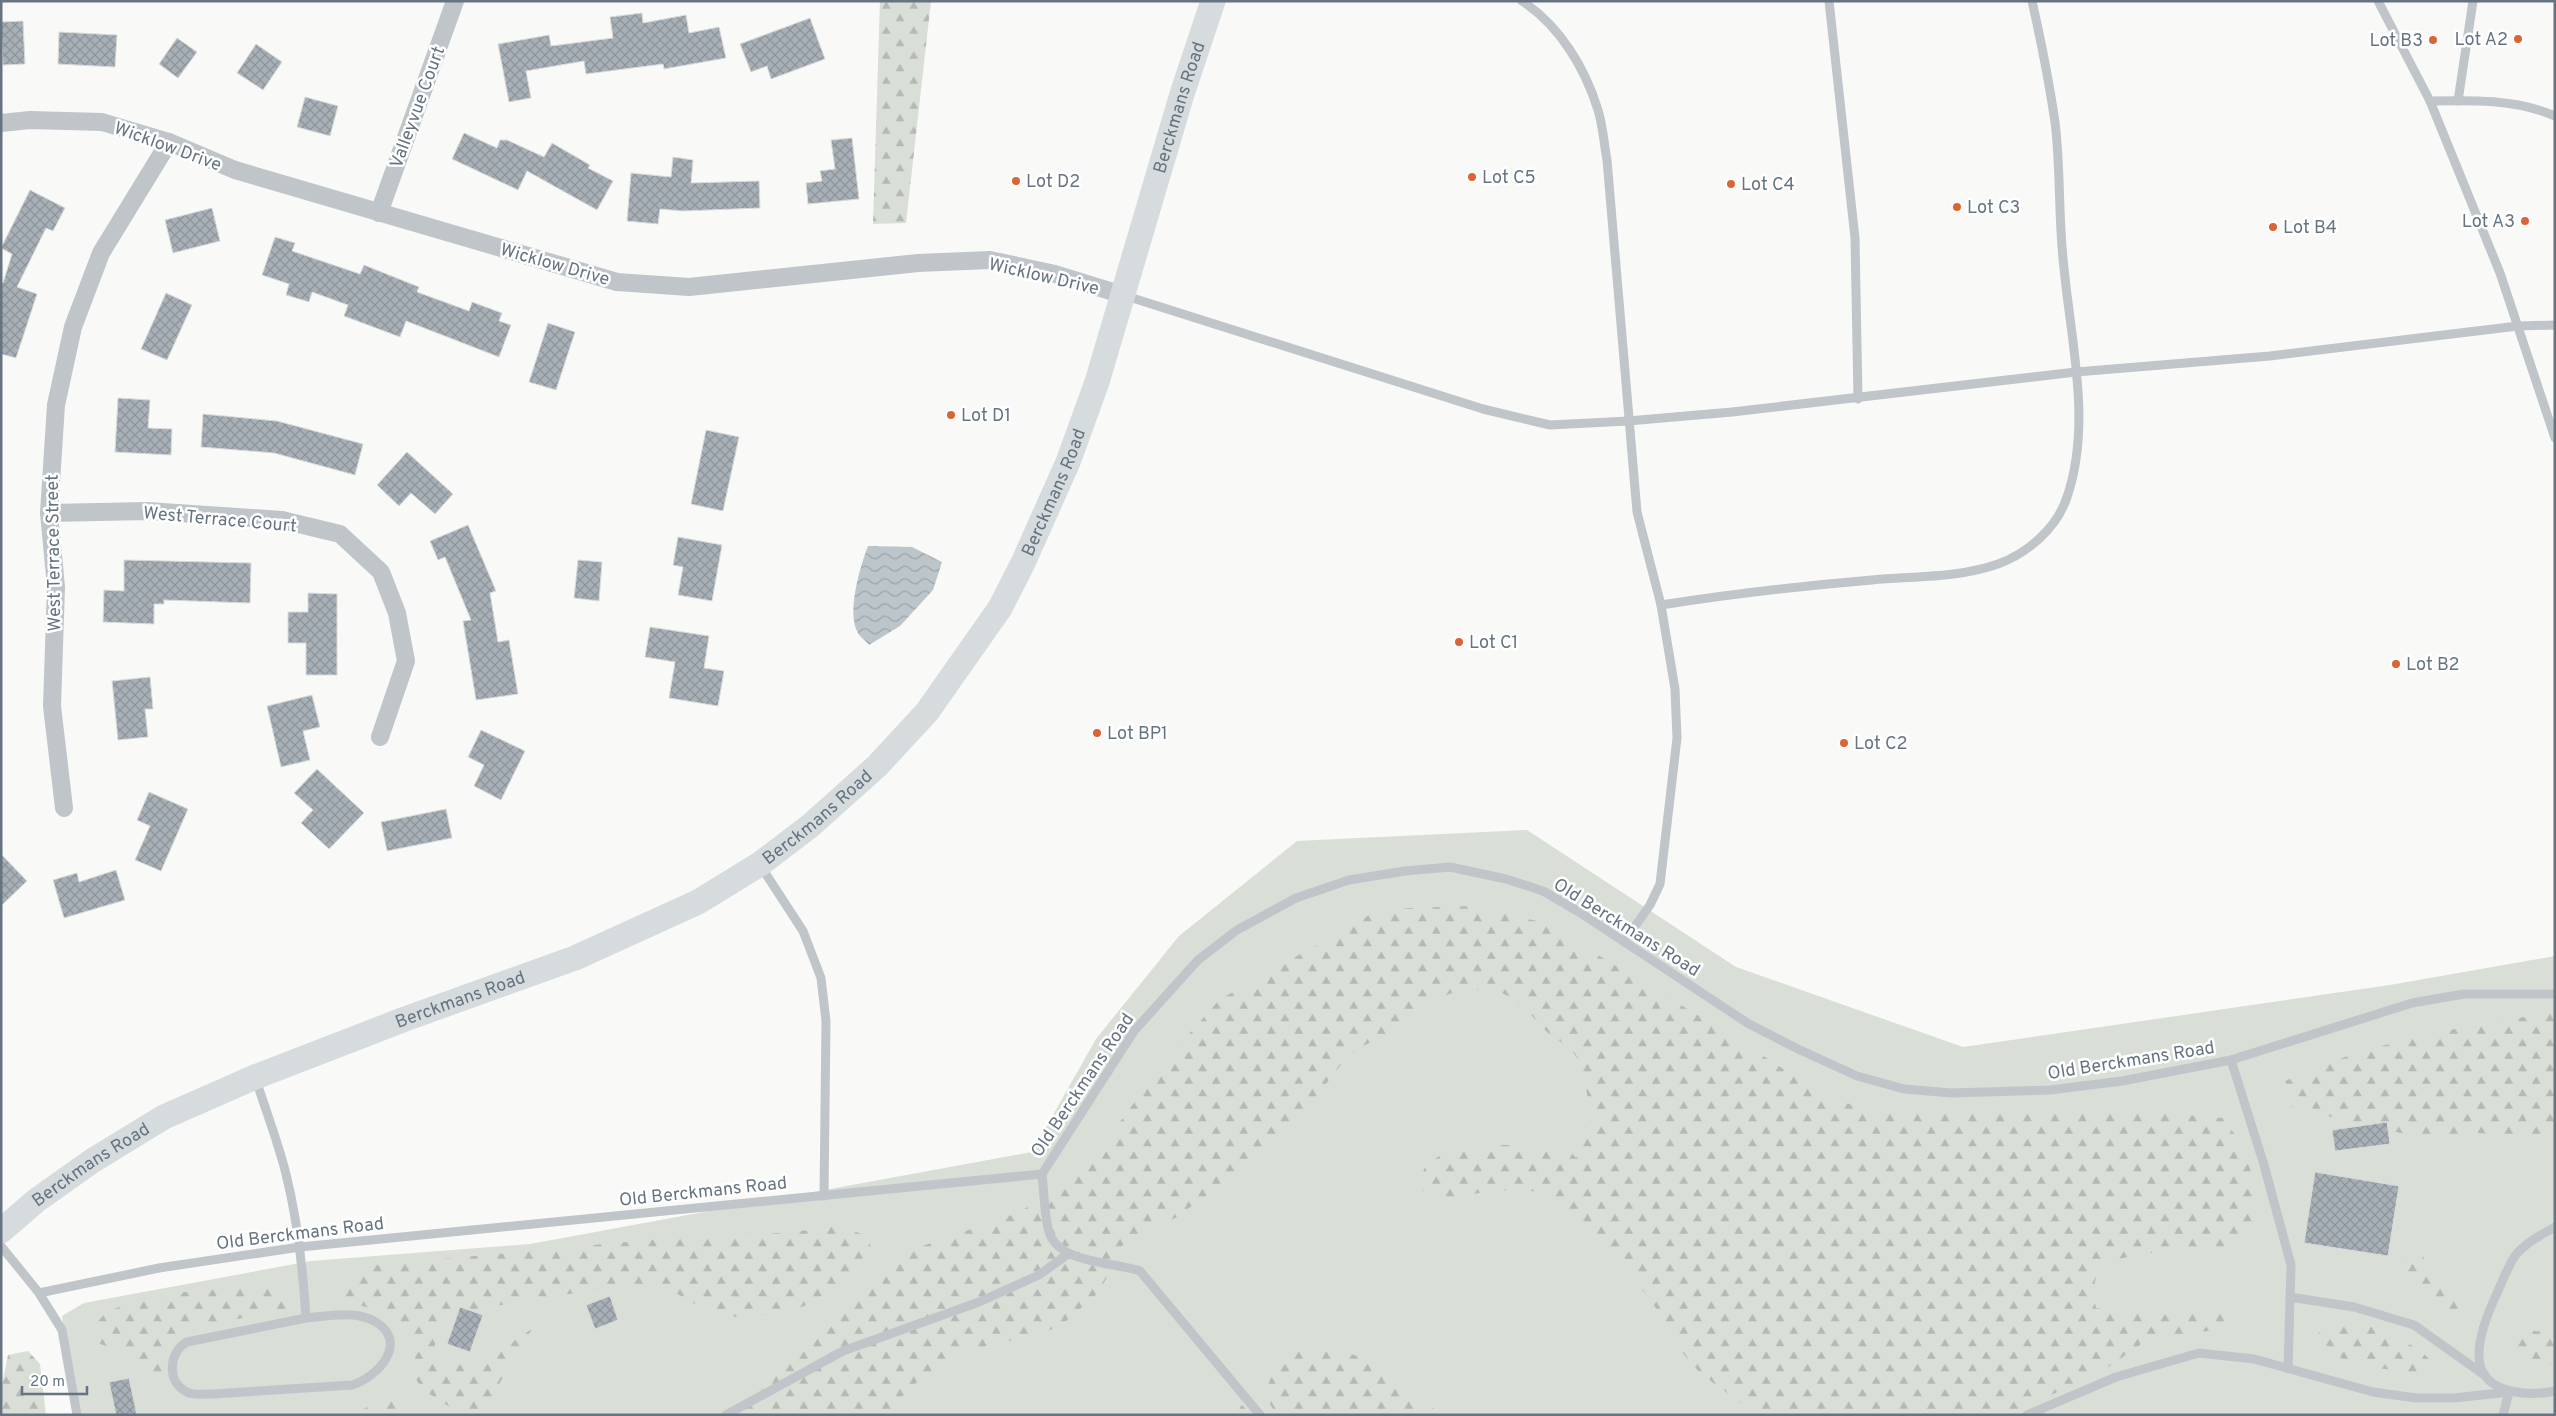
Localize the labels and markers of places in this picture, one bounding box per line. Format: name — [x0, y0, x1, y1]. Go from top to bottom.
place label: Lot A2 — [2455, 29, 2508, 52]
place label: Lot B3 — [2369, 30, 2423, 53]
marker: Lot A2 — [2512, 33, 2524, 45]
marker: Lot B3 — [2427, 34, 2439, 46]
place label: Lot C5 — [1482, 167, 1536, 190]
place label: Lot D2 — [1026, 171, 1080, 194]
marker: Lot C5 — [1466, 171, 1478, 183]
place label: Lot C4 — [1741, 174, 1795, 197]
marker: Lot D2 — [1010, 175, 1022, 187]
marker: Lot C4 — [1725, 178, 1737, 190]
place label: Lot C3 — [1967, 197, 2020, 220]
marker: Lot C3 — [1951, 201, 1963, 213]
place label: Lot A3 — [2462, 211, 2515, 234]
marker: Lot A3 — [2519, 215, 2531, 227]
place label: Lot B4 — [2283, 217, 2337, 240]
marker: Lot B4 — [2267, 221, 2279, 233]
place label: Lot D1 — [961, 405, 1011, 428]
marker: Lot D1 — [945, 409, 957, 421]
place label: Lot C1 — [1469, 632, 1518, 655]
marker: Lot C1 — [1453, 636, 1465, 648]
place label: Lot B2 — [2406, 654, 2459, 677]
marker: Lot B2 — [2390, 658, 2402, 670]
place label: Lot BP1 — [1107, 723, 1168, 746]
marker: Lot BP1 — [1091, 727, 1103, 739]
place label: Lot C2 — [1854, 733, 1908, 756]
marker: Lot C2 — [1838, 737, 1850, 749]

